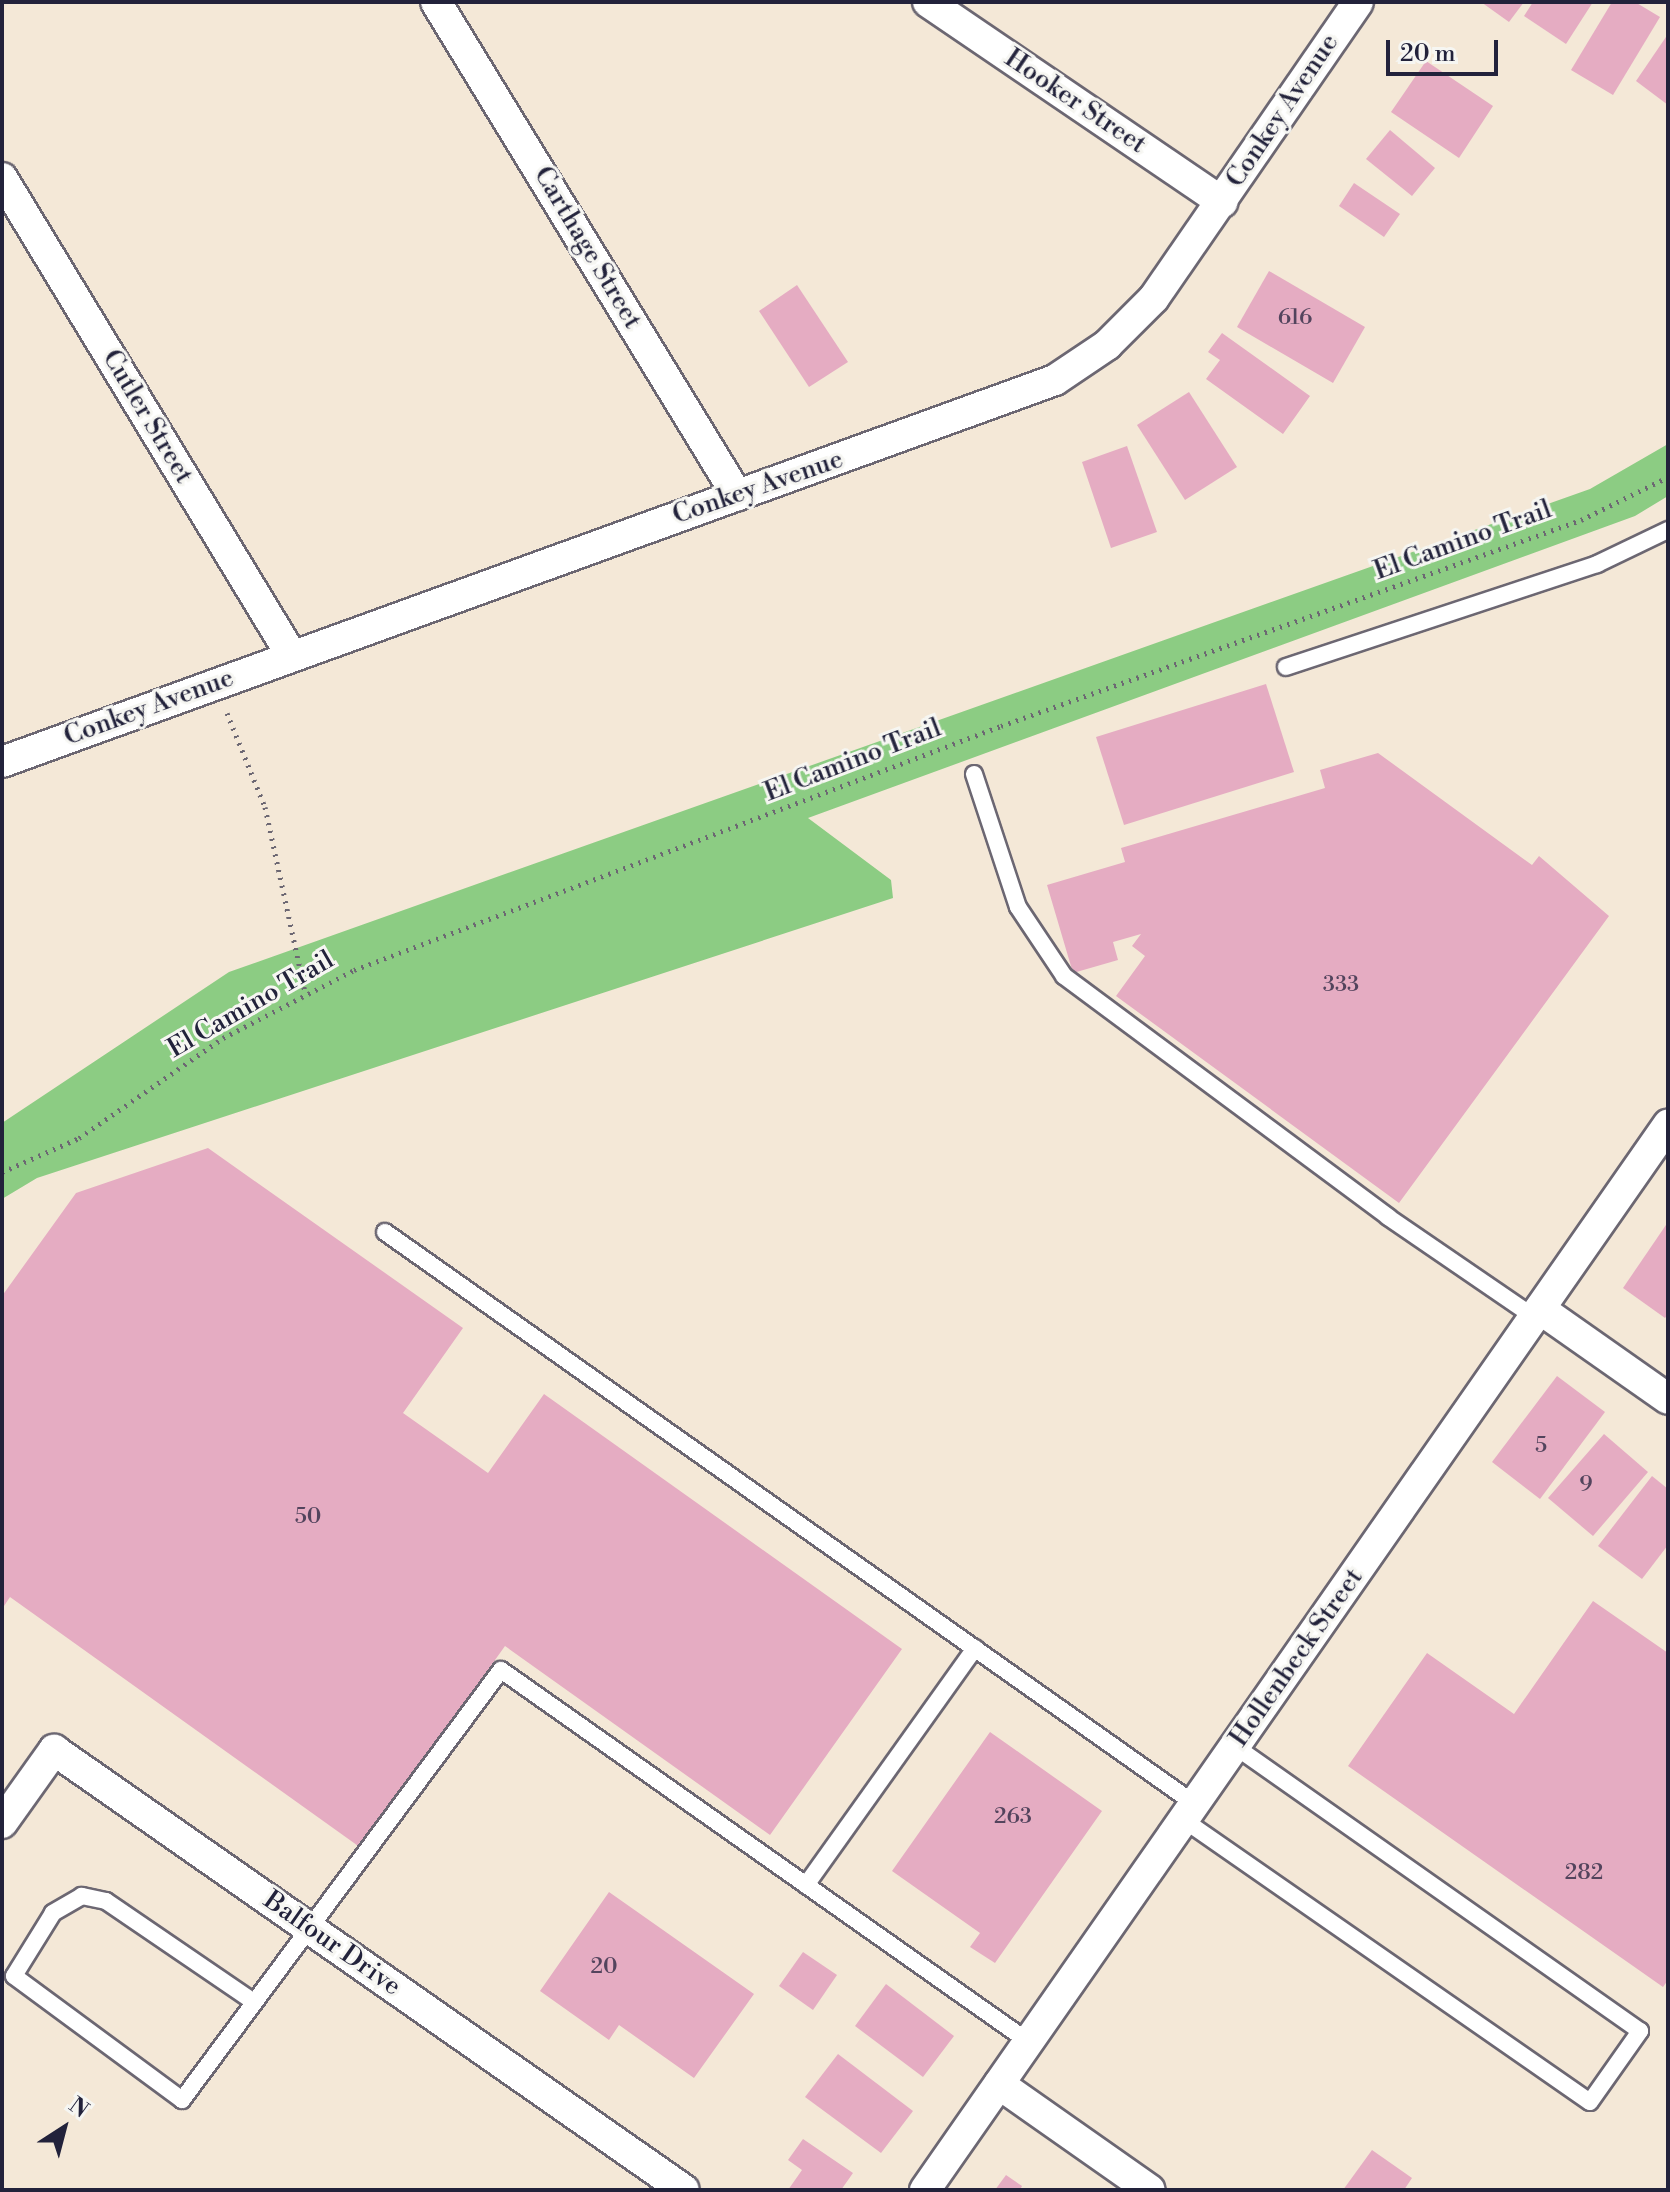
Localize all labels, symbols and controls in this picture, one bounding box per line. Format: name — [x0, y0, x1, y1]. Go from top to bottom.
scale bar — [1390, 24, 1502, 74]
street label: Conkey Avenue — [1220, 28, 1346, 194]
text: 20 m — [1400, 39, 1456, 69]
street label: Hooker Street — [998, 43, 1152, 161]
street label: Carthage Street — [526, 161, 648, 335]
house number: 616 — [1278, 305, 1312, 331]
street label: Cutler Street — [95, 345, 199, 489]
street label: Conkey Avenue — [669, 444, 847, 532]
street label: El Camino Trail — [1370, 494, 1556, 588]
street label: Conkey Avenue — [60, 663, 238, 753]
street label: El Camino Trail — [760, 713, 946, 809]
street label: El Camino Trail — [162, 945, 340, 1065]
house number: 333 — [1323, 972, 1359, 998]
house number: 5 — [1535, 1433, 1547, 1459]
house number: 9 — [1579, 1472, 1593, 1498]
house number: 50 — [295, 1504, 321, 1530]
street label: Hollenbeck Street — [1224, 1563, 1370, 1753]
house number: 263 — [994, 1804, 1032, 1830]
house number: 282 — [1565, 1860, 1603, 1886]
street label: Balfour Drive — [257, 1885, 407, 2003]
house number: 20 — [590, 1954, 618, 1980]
north arrow — [24, 2088, 104, 2168]
text: N — [63, 2092, 93, 2124]

